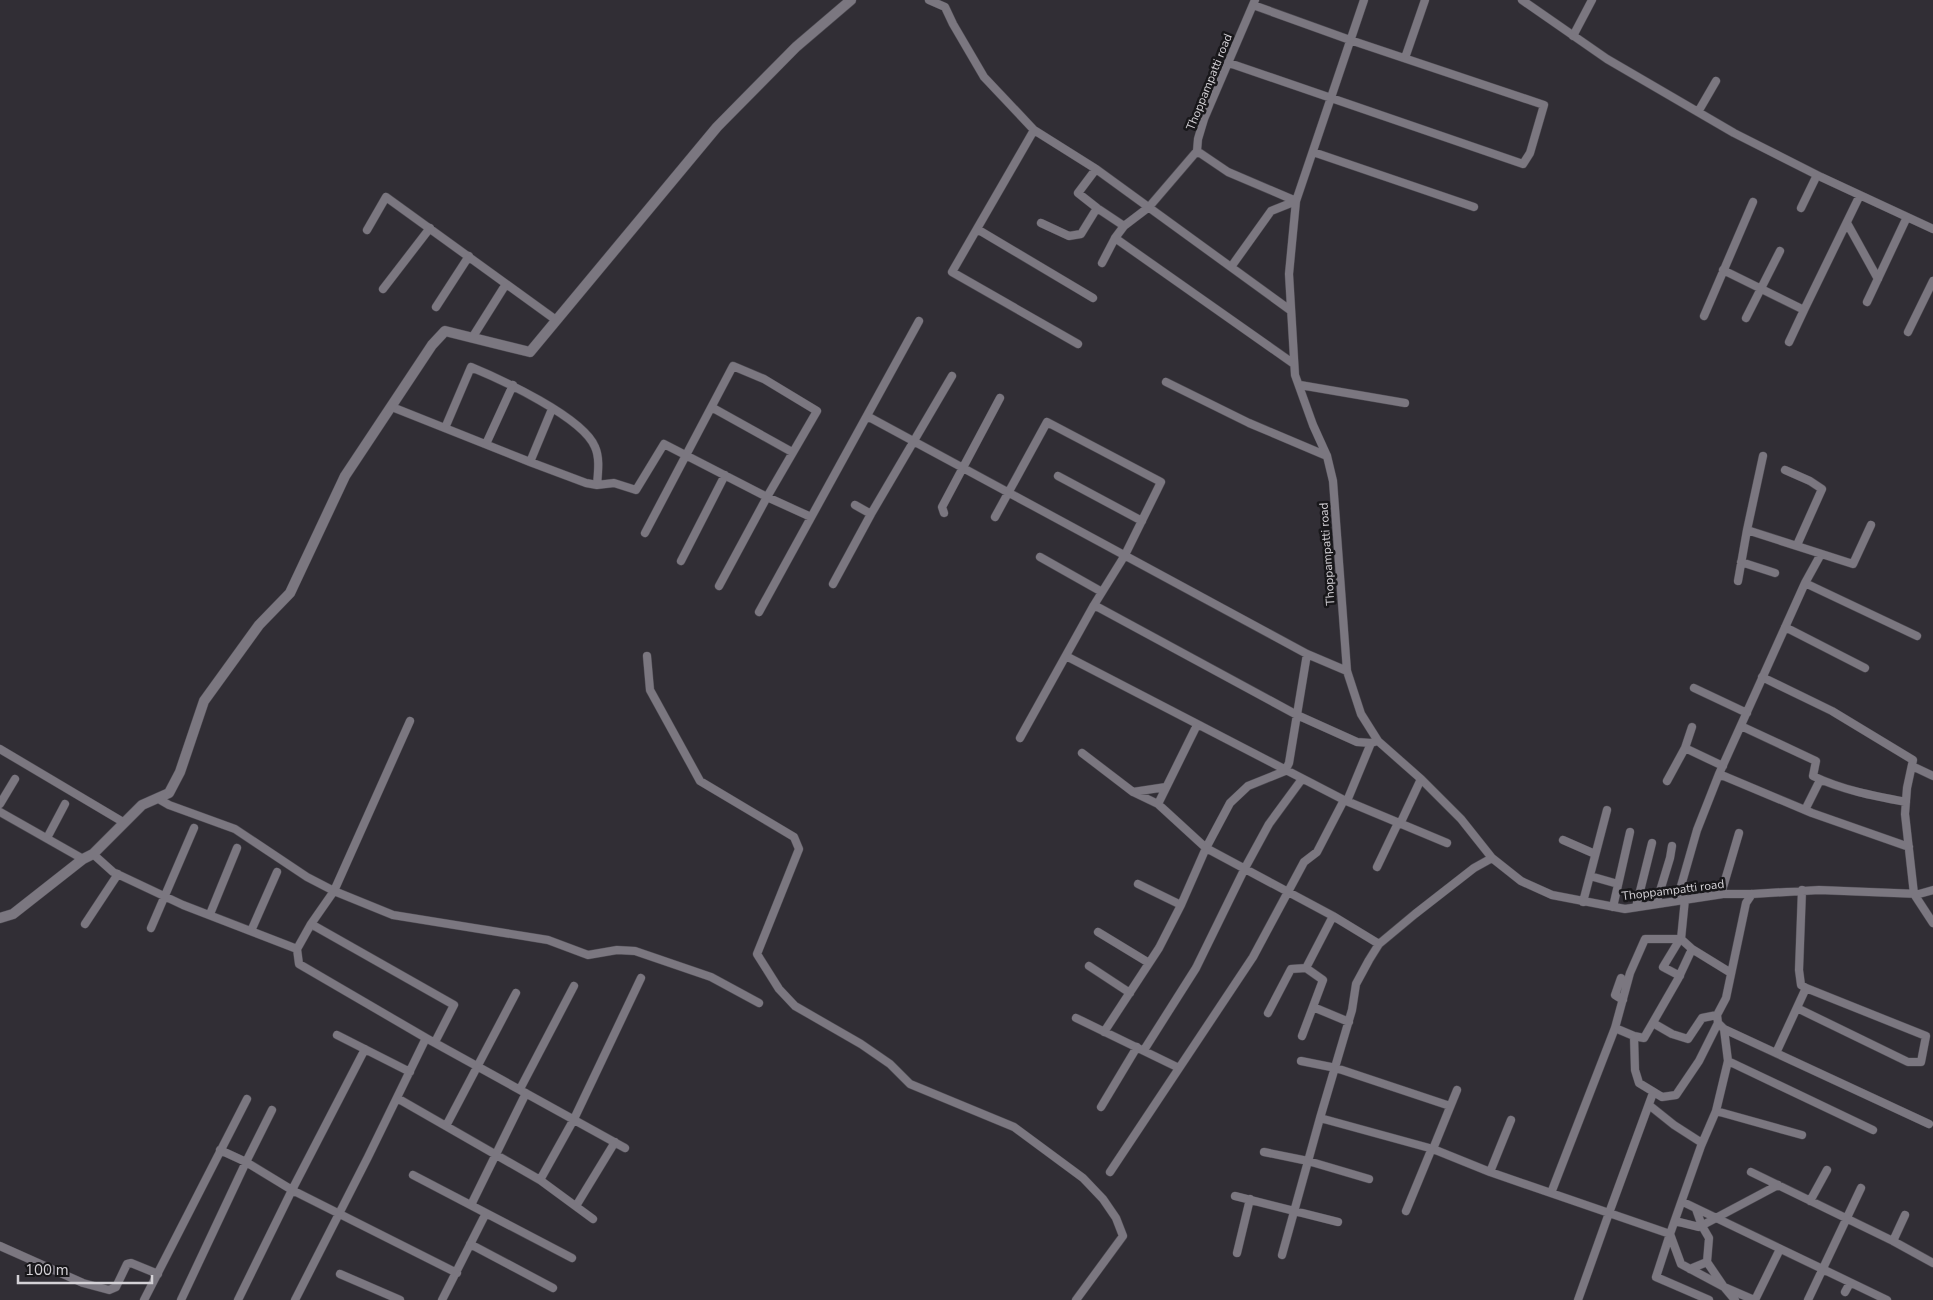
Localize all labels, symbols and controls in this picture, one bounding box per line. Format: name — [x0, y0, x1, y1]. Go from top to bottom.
street label: Thoppampatti road — [1182, 31, 1236, 133]
street label: Thoppampatti road — [1315, 502, 1339, 606]
street label: Thoppampatti road — [1621, 876, 1725, 904]
scale bar — [18, 1252, 151, 1284]
text: 100 m — [25, 1260, 69, 1280]

